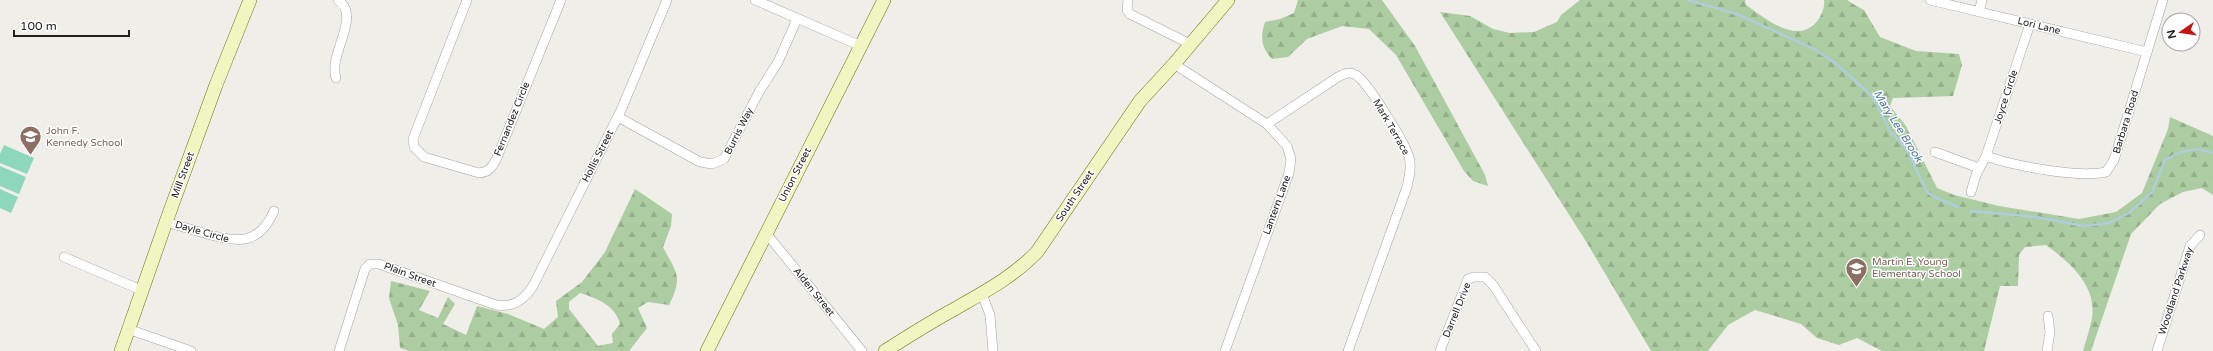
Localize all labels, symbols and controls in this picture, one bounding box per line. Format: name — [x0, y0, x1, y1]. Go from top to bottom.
scale bar — [14, 12, 129, 38]
north arrow — [2161, 12, 2201, 52]
street label: Lori Lane — [2016, 15, 2062, 37]
text: 100 m — [20, 19, 57, 33]
text: N — [2164, 28, 2179, 40]
street label: Joyce Circle — [1992, 68, 2020, 126]
street label: Fernandez Circle — [492, 80, 533, 158]
water label: Mary Lee Brook — [1871, 88, 1926, 165]
street label: Barbara Road — [2111, 89, 2141, 155]
street label: Mark Terrace — [1370, 97, 1412, 157]
street label: Burris Way — [722, 105, 756, 157]
school or university icon: John F. Kennedy School — [17, 124, 43, 157]
place label: John F. Kennedy School — [46, 125, 123, 149]
street label: Hollis Street — [580, 128, 616, 184]
street label: Union Street — [776, 146, 814, 204]
street label: Mill Street — [169, 150, 197, 200]
street label: South Street — [1053, 168, 1097, 224]
street label: Lantern Lane — [1261, 173, 1293, 236]
street label: Dayle Circle — [174, 219, 231, 246]
street label: Woodland Parkway — [2156, 245, 2196, 336]
school or university icon: Martin E. Young Elementary School — [1843, 255, 1869, 288]
place label: Martin E. Young Elementary School — [1872, 256, 1961, 280]
street label: Plain Street — [382, 260, 438, 290]
street label: Alden Street — [791, 265, 837, 319]
street label: Darrell Drive — [1440, 280, 1474, 339]

